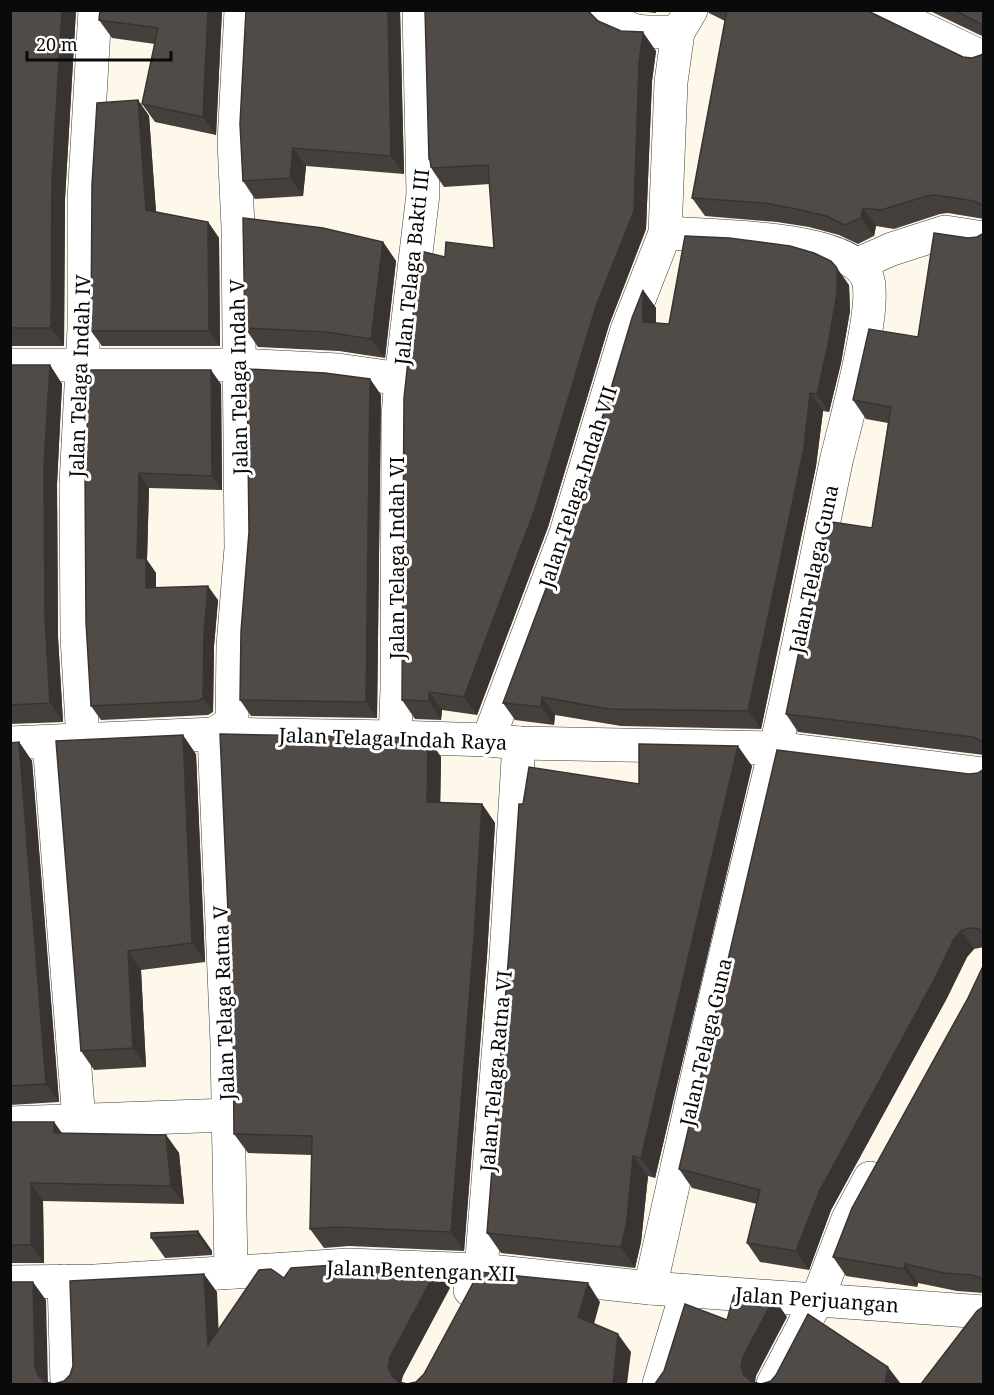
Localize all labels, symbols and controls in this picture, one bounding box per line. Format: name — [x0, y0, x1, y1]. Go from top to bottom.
scale bar — [27, 24, 171, 62]
text: 20 m — [36, 32, 78, 56]
street label: Jalan Telaga Bakti III — [388, 167, 435, 367]
street label: Jalan Telaga Indah IV — [62, 274, 97, 479]
street label: Jalan Telaga Indah V — [223, 278, 254, 476]
street label: Jalan Telaga Indah VII — [532, 383, 623, 592]
street label: Jalan Telaga Indah VI — [383, 456, 410, 661]
street label: Jalan Telaga Guna — [782, 482, 845, 657]
street label: Jalan Telaga Indah Raya — [277, 721, 508, 756]
street label: Jalan Telaga Ratna V — [207, 905, 240, 1102]
street label: Jalan Telaga Guna — [673, 955, 738, 1130]
street label: Jalan Telaga Ratna VI — [473, 969, 518, 1174]
street label: Jalan Bentengan XII — [325, 1254, 516, 1287]
street label: Jalan Perjuangan — [733, 1280, 900, 1319]

